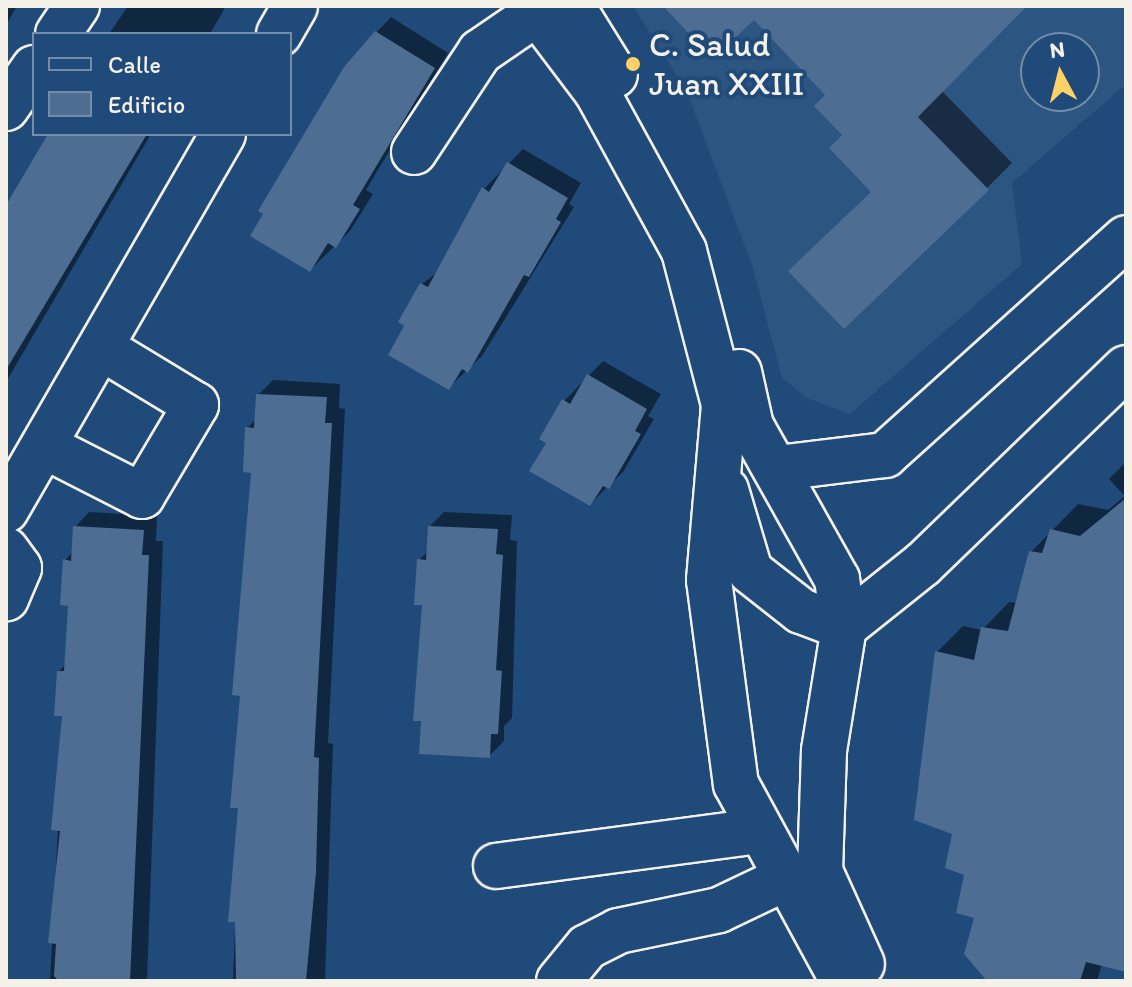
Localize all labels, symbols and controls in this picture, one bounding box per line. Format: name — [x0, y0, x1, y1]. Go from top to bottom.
place label: C. Salud Juan XXIII — [649, 24, 804, 104]
legend — [32, 32, 292, 136]
north arrow — [1020, 32, 1100, 112]
text: N — [1048, 35, 1066, 64]
text: Calle — [108, 50, 161, 79]
marker: C. Salud Juan XXIII — [624, 55, 642, 73]
text: Edificio — [108, 90, 185, 119]

